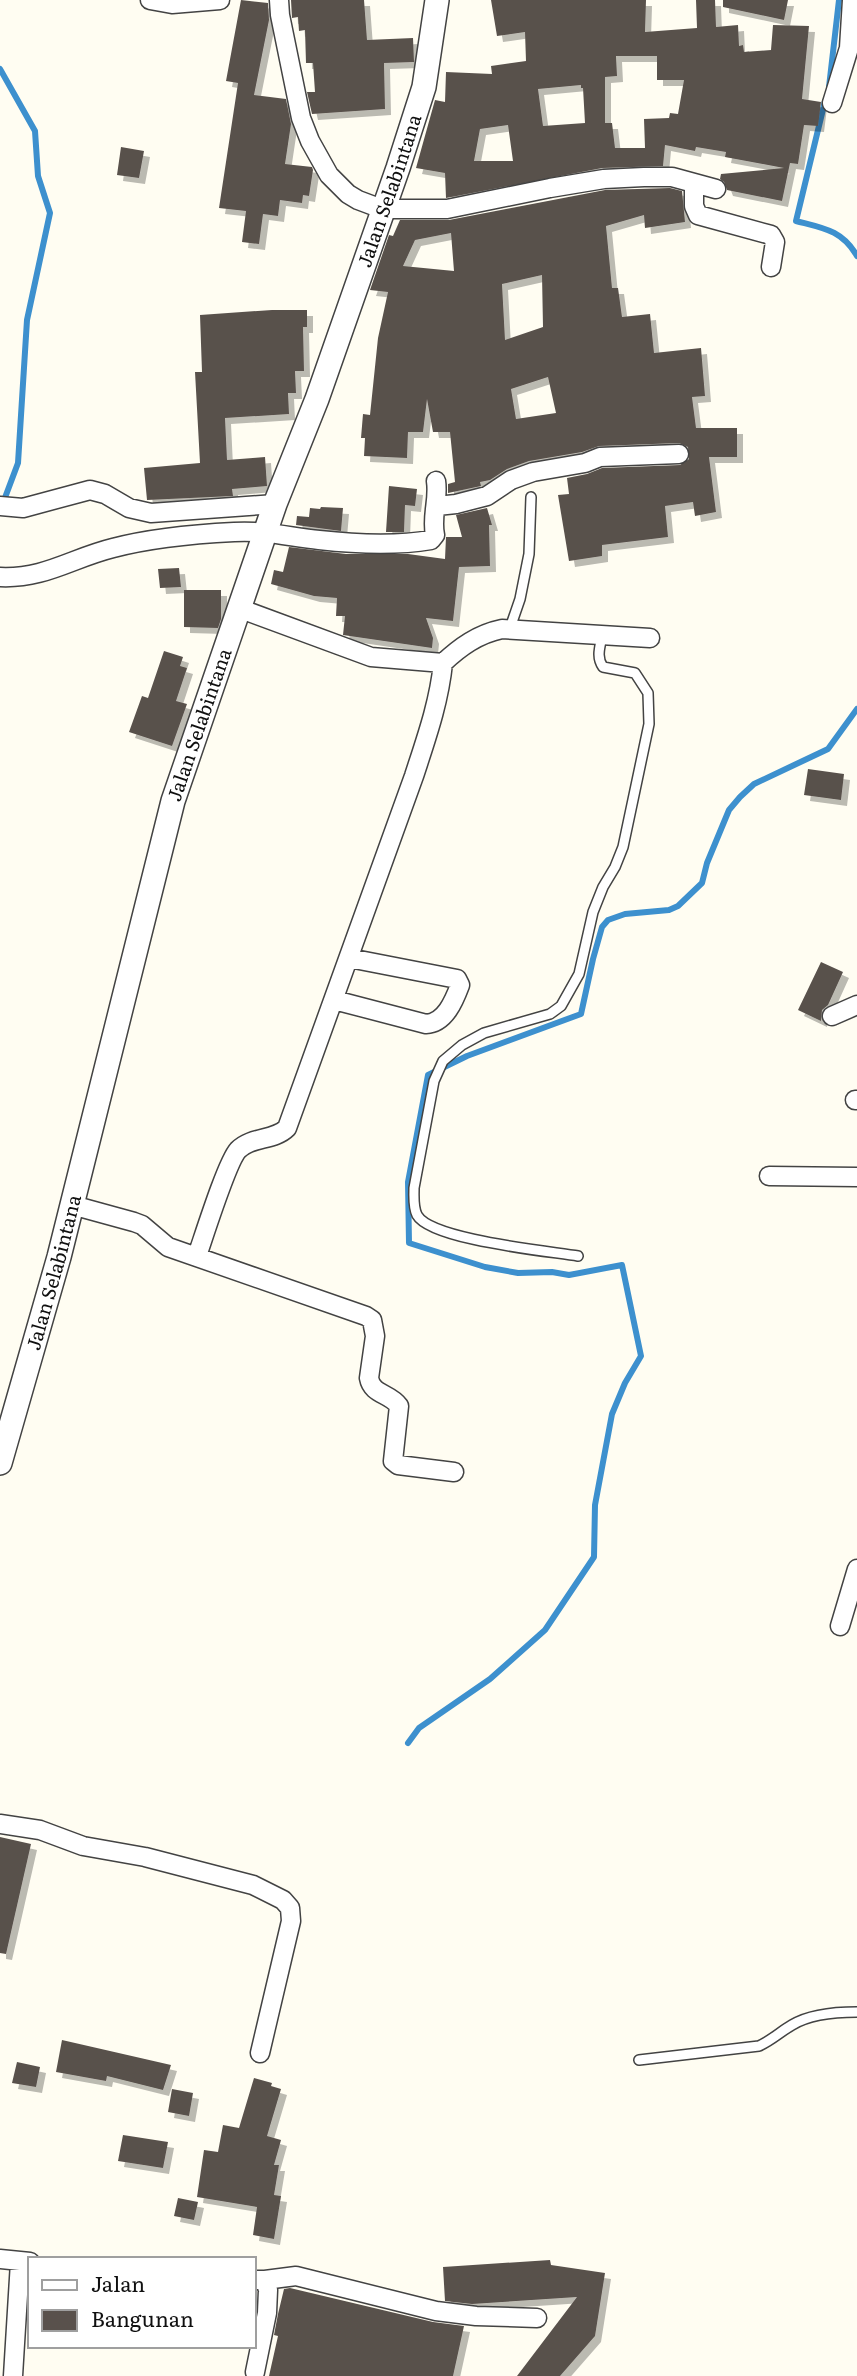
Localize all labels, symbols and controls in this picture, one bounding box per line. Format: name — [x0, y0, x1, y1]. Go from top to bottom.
street label: Jalan Selabintana — [349, 110, 428, 271]
street label: Jalan Selabintana — [159, 643, 238, 805]
street label: Jalan Selabintana — [18, 1191, 87, 1353]
legend — [28, 2257, 256, 2348]
text: Jalan — [91, 2267, 145, 2298]
text: Bangunan — [91, 2302, 194, 2333]

